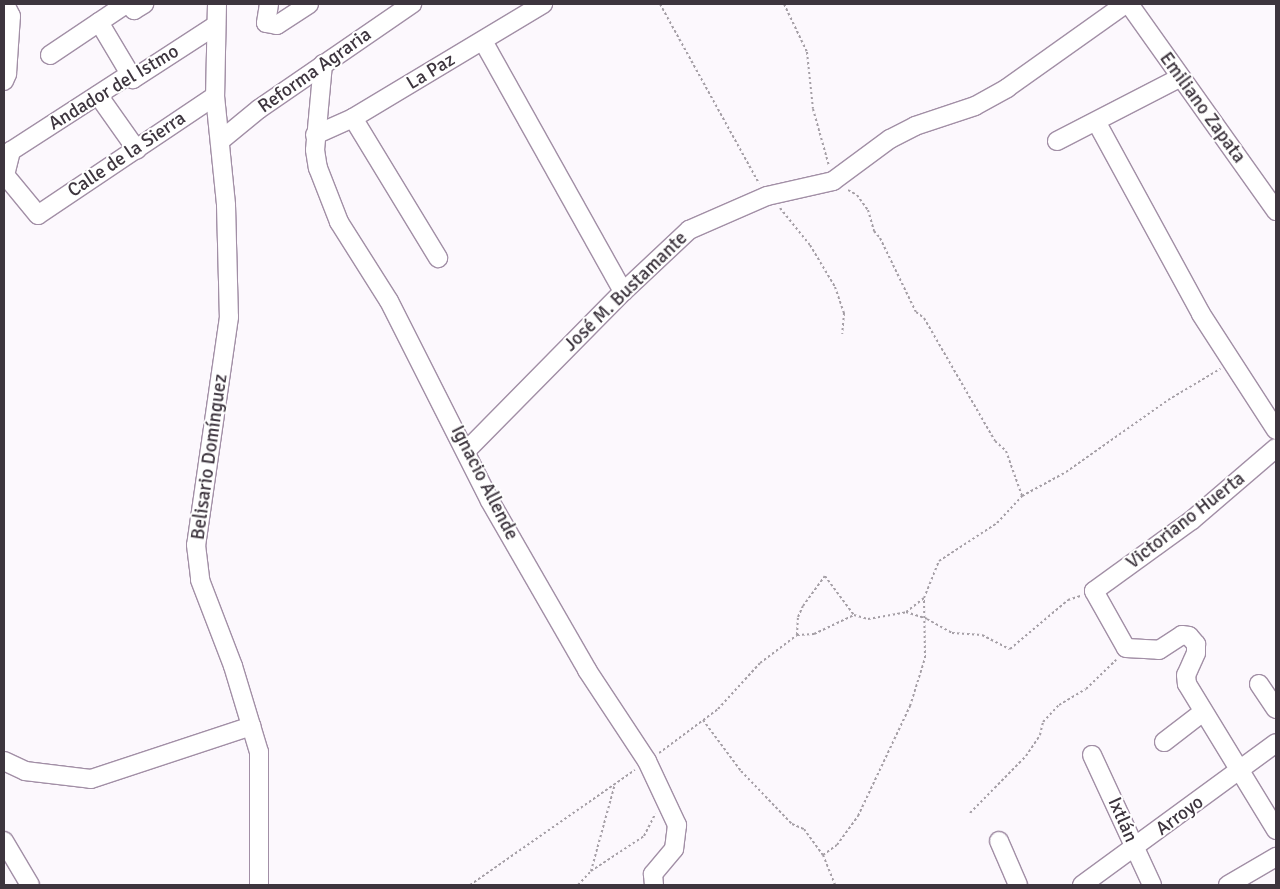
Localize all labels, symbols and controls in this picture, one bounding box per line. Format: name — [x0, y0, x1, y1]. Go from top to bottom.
street label: Reforma Agraria — [254, 24, 376, 118]
street label: Andador del Istmo — [45, 40, 183, 136]
street label: Emiliano Zapata — [1154, 48, 1250, 168]
street label: La Paz — [403, 49, 459, 95]
street label: Calle de la Sierra — [64, 107, 190, 203]
street label: José M. Bustamante — [560, 227, 692, 357]
street label: Belisario Domínguez — [187, 373, 233, 541]
street label: Ignacio Allende — [445, 422, 523, 544]
street label: Victoriano Huerta — [1122, 468, 1250, 574]
street label: Arroyo — [1152, 791, 1208, 841]
street label: Ixtlán — [1102, 794, 1142, 846]

